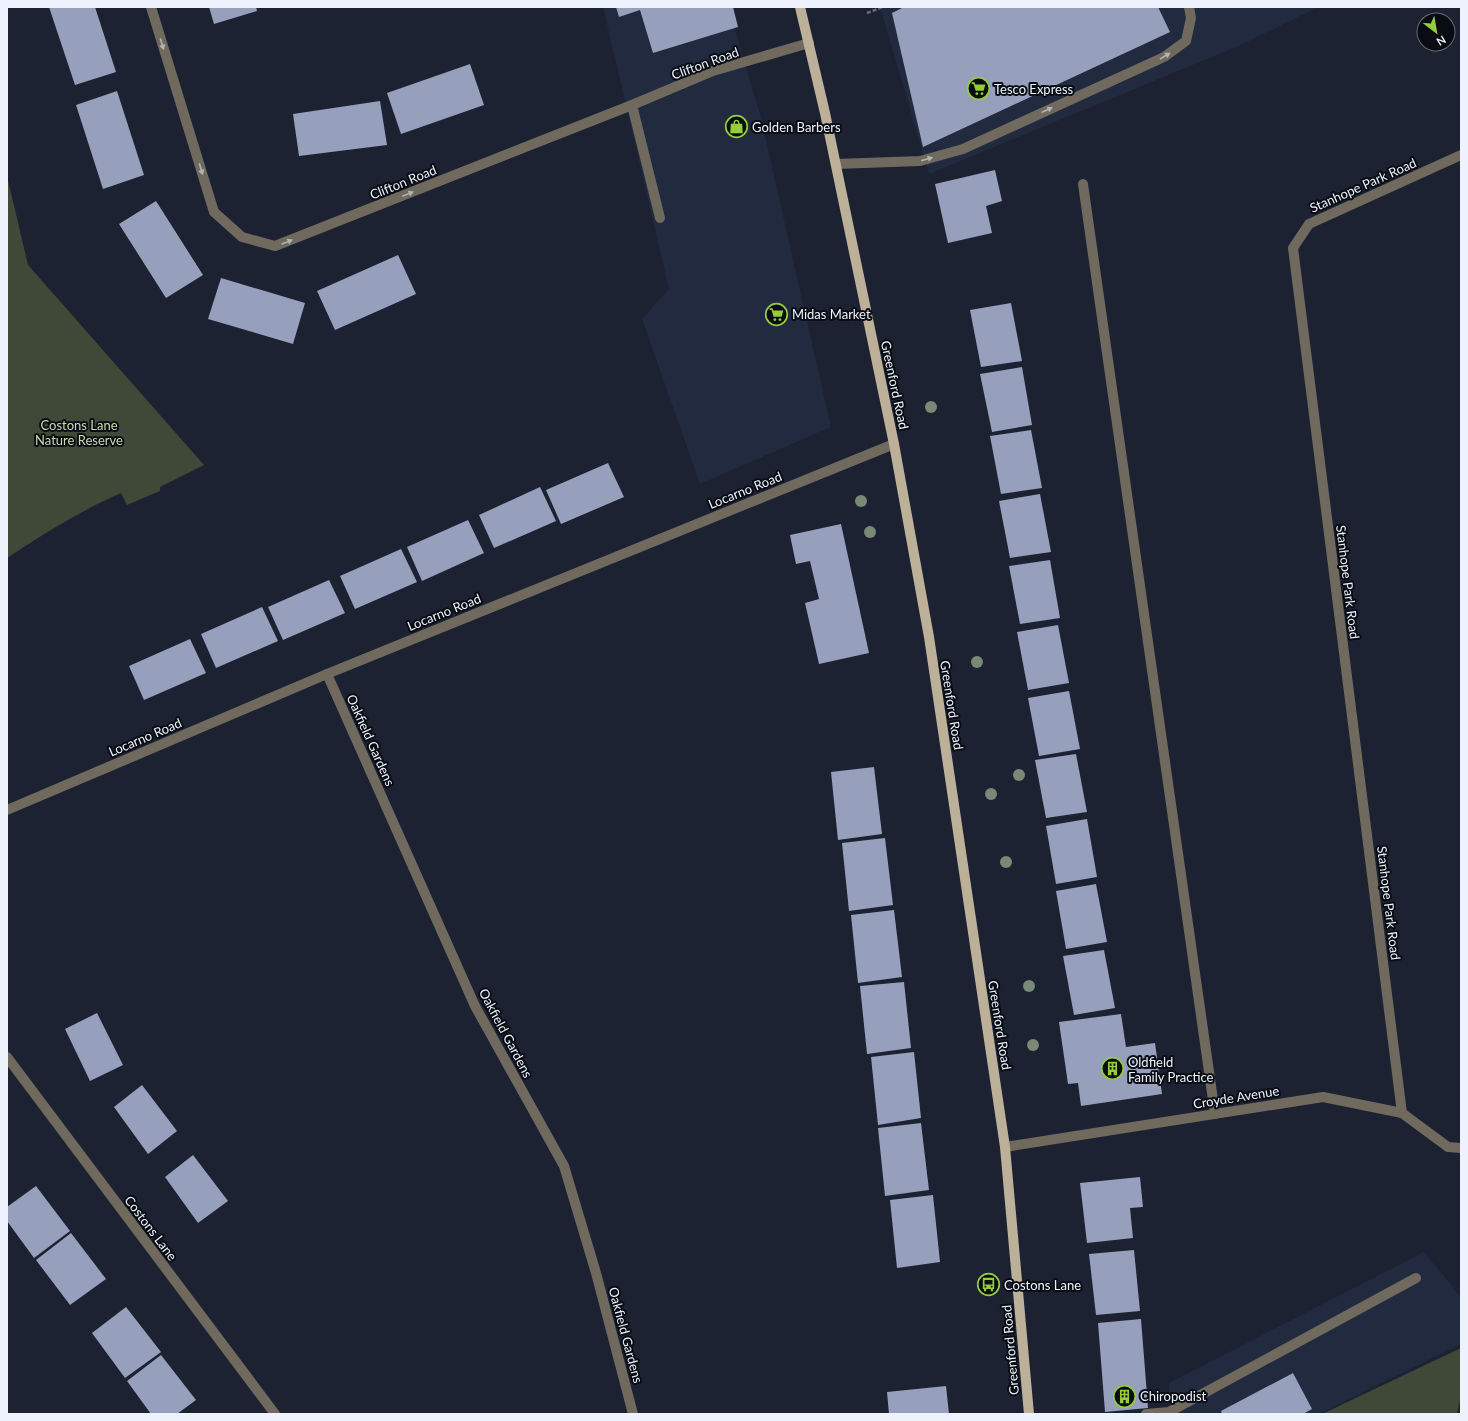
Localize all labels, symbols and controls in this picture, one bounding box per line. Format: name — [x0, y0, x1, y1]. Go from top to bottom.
north arrow — [1416, 12, 1456, 52]
text: N — [1434, 33, 1448, 49]
one-way arrow — [159, 39, 165, 51]
street label: Clifton Road — [669, 43, 741, 83]
one-way arrow — [1159, 52, 1171, 59]
supermarket icon: Tesco Express — [965, 76, 991, 102]
place label: Tesco Express — [994, 81, 1074, 97]
one-way arrow — [1041, 107, 1053, 113]
shop icon: Golden Barbers — [724, 114, 750, 140]
place label: Golden Barbers — [752, 119, 841, 135]
street label: Stanhope Park Road — [1307, 154, 1419, 216]
one-way arrow — [920, 156, 933, 162]
street label: Clifton Road — [367, 161, 439, 203]
one-way arrow — [198, 163, 204, 175]
one-way arrow — [402, 190, 414, 196]
one-way arrow — [281, 238, 293, 244]
supermarket icon: Midas Market — [764, 301, 790, 327]
place label: Midas Market — [792, 306, 871, 322]
street label: Greenford Road — [878, 339, 912, 431]
park label: Costons Lane Nature Reserve — [35, 417, 123, 448]
street label: Locarno Road — [706, 468, 784, 512]
street label: Stanhope Park Road — [1333, 524, 1363, 640]
street label: Locarno Road — [405, 590, 483, 634]
street label: Greenford Road — [937, 659, 967, 751]
street label: Oakfield Gardens — [344, 692, 399, 789]
street label: Locarno Road — [106, 714, 184, 760]
street label: Stanhope Park Road — [1374, 845, 1404, 961]
street label: Greenford Road — [985, 979, 1015, 1071]
street label: Oakfield Gardens — [476, 986, 536, 1081]
place label: Oldfield Family Practice — [1128, 1054, 1214, 1085]
building icon: Oldfield Family Practice — [1100, 1056, 1126, 1082]
street label: Croyde Avenue — [1192, 1082, 1280, 1112]
street label: Costons Lane — [121, 1192, 181, 1264]
bus stop icon: Costons Lane — [975, 1272, 1001, 1298]
place label: Costons Lane — [1004, 1277, 1081, 1293]
street label: Oakfield Gardens — [605, 1285, 647, 1385]
street label: Greenford Road — [998, 1304, 1022, 1396]
building icon: Chiropodist — [1112, 1383, 1138, 1409]
place label: Chiropodist — [1140, 1388, 1207, 1404]

